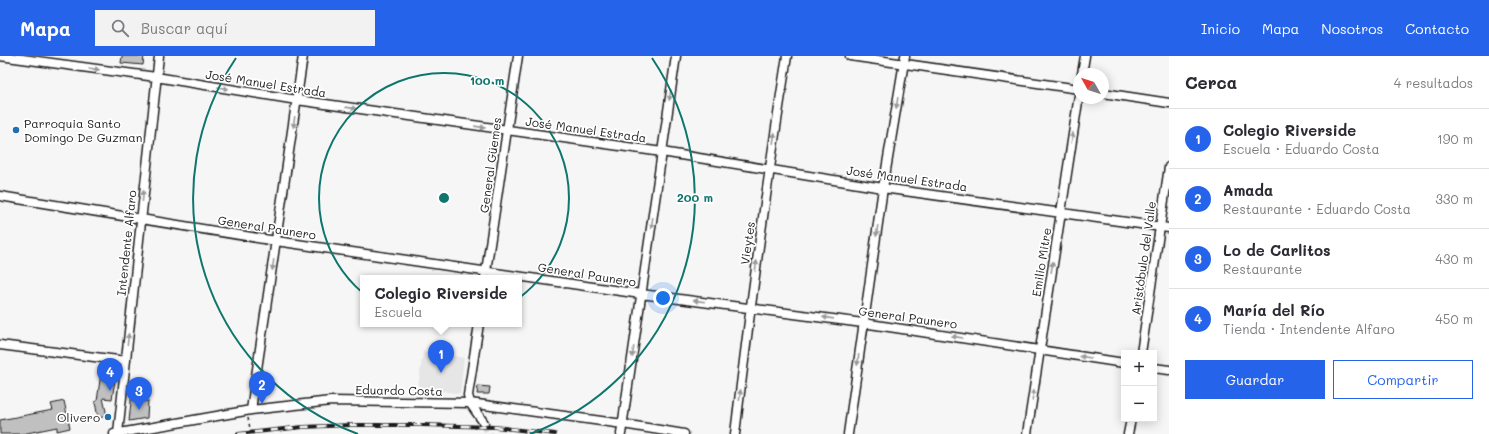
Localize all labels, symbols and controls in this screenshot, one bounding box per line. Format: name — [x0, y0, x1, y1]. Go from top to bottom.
search box — [95, 10, 375, 46]
text: Mapa — [20, 16, 71, 41]
icon: search — [109, 17, 131, 39]
text: Buscar aquí — [141, 18, 228, 38]
text: Inicio — [1201, 19, 1240, 38]
text: Mapa — [1262, 19, 1299, 38]
text: Nosotros — [1321, 19, 1383, 38]
text: Contacto — [1405, 19, 1469, 38]
one-way arrow — [88, 66, 100, 72]
street label: José Manuel Estrada — [205, 66, 327, 100]
north arrow — [1073, 68, 1109, 104]
text: Cerca — [1185, 71, 1237, 93]
text: 100 m — [470, 72, 504, 88]
text: 4 resultados — [1394, 74, 1473, 91]
one-way arrow — [217, 85, 229, 91]
one-way arrow — [667, 89, 673, 101]
one-way arrow — [894, 97, 900, 109]
one-way arrow — [345, 105, 357, 111]
street label: José Manuel Estrada — [525, 113, 647, 145]
place label: Parroquia Santo Domingo De Guzman — [24, 115, 143, 145]
one-way arrow — [291, 116, 297, 128]
street label: General Güemes — [475, 116, 505, 214]
text: Colegio Riverside — [1223, 120, 1356, 140]
one-way arrow — [474, 124, 486, 130]
marker: Parroquia Santo Domingo De Guzman — [11, 125, 21, 135]
text: 1 — [1195, 130, 1201, 147]
text: 190 m — [1437, 130, 1473, 147]
one-way arrow — [771, 132, 777, 144]
one-way arrow — [1069, 132, 1075, 145]
text: Escuela · Eduardo Costa — [1223, 140, 1380, 157]
street label: José Manuel Estrada — [846, 162, 968, 194]
text: Amada — [1223, 180, 1273, 200]
street label: Intendente Alfaro — [112, 189, 140, 297]
text: 200 m — [677, 189, 713, 205]
one-way arrow — [140, 190, 146, 202]
text: 2 — [1194, 190, 1202, 207]
text: 330 m — [1435, 190, 1473, 207]
centre of rings — [437, 191, 451, 205]
street label: Aristóbulo del Valle — [1127, 200, 1159, 316]
text: Restaurante · Eduardo Costa — [1223, 200, 1411, 217]
street label: General Paunero — [217, 211, 317, 243]
one-way arrow — [649, 217, 655, 229]
street label: Vieytes — [736, 220, 758, 266]
one-way arrow — [874, 225, 880, 237]
street label: Emilio Mitre — [1028, 226, 1054, 298]
text: Lo de Carlitos — [1223, 240, 1331, 260]
text: 3 — [1194, 250, 1202, 267]
text: 430 m — [1435, 250, 1473, 267]
street label: General Paunero — [537, 258, 637, 290]
one-way arrow — [270, 259, 276, 271]
one-way arrow — [753, 260, 759, 272]
text: Restaurante — [1223, 260, 1302, 277]
one-way arrow — [1049, 261, 1055, 273]
popup — [360, 275, 522, 327]
text: Colegio Riverside — [374, 283, 508, 303]
your location — [653, 288, 673, 308]
one-way arrow — [693, 298, 706, 304]
text: María del Río — [1223, 300, 1325, 320]
street label: General Paunero — [858, 302, 958, 332]
text: Escuela — [374, 303, 422, 320]
text: 4 — [1194, 310, 1202, 327]
text: 450 m — [1435, 310, 1473, 327]
one-way arrow — [822, 315, 834, 321]
text: Tienda · Intendente Alfaro — [1223, 320, 1395, 337]
one-way arrow — [125, 333, 131, 345]
one-way arrow — [951, 334, 963, 340]
pin: 1 — [428, 340, 454, 373]
one-way arrow — [630, 346, 636, 358]
map controls — [1121, 350, 1157, 422]
button: + — [1121, 350, 1157, 386]
one-way arrow — [1079, 353, 1092, 359]
one-way arrow — [855, 354, 861, 366]
pin: 4 — [97, 358, 123, 391]
button: Guardar — [1185, 360, 1325, 399]
button: Compartir — [1333, 360, 1473, 399]
pin: 2 — [249, 371, 275, 404]
pin: 3 — [126, 377, 152, 410]
street label: Eduardo Costa — [355, 381, 443, 399]
button: − — [1121, 386, 1157, 422]
one-way arrow — [736, 389, 743, 401]
one-way arrow — [1030, 389, 1036, 402]
place label: Olivero — [57, 409, 100, 425]
marker: Olivero — [103, 412, 113, 422]

